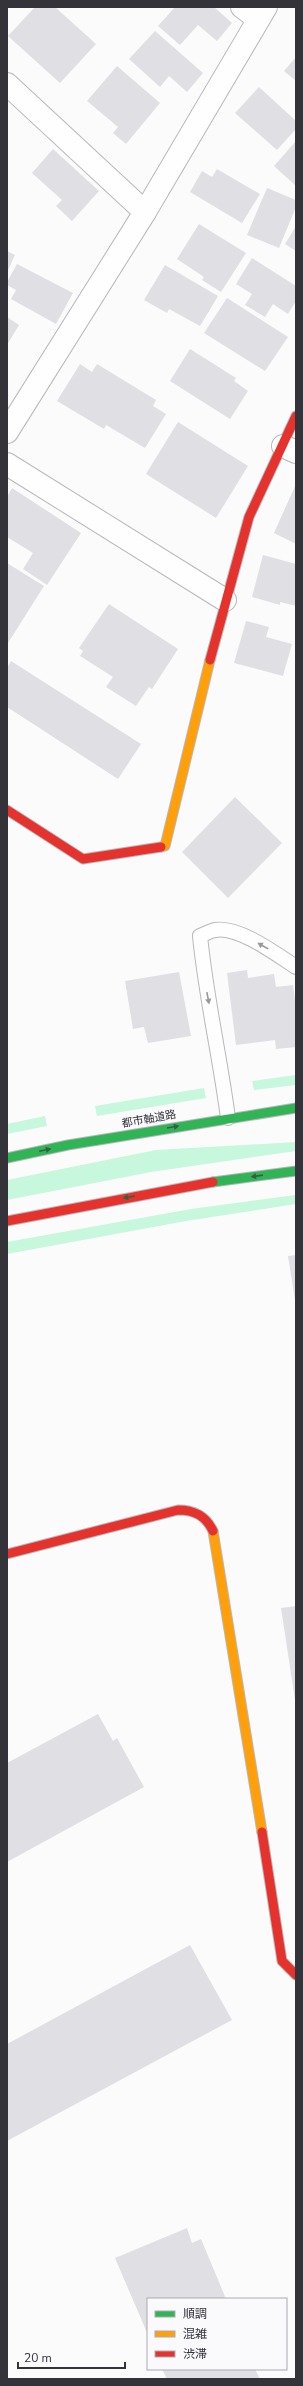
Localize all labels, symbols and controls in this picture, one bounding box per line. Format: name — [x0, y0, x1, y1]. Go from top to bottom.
one-way arrow — [257, 943, 269, 950]
one-way arrow — [205, 992, 211, 1004]
street label: 都市軸道路 — [121, 1107, 177, 1131]
one-way arrow — [167, 1124, 179, 1130]
one-way arrow — [39, 1147, 51, 1153]
one-way arrow — [251, 1173, 263, 1179]
one-way arrow — [123, 1194, 135, 1200]
legend — [147, 2298, 287, 2370]
text: 順調 — [183, 2306, 207, 2322]
text: 混雑 — [183, 2326, 207, 2342]
scale bar — [18, 2344, 125, 2370]
text: 渋滞 — [183, 2346, 207, 2362]
text: 20 m — [24, 2350, 52, 2366]

